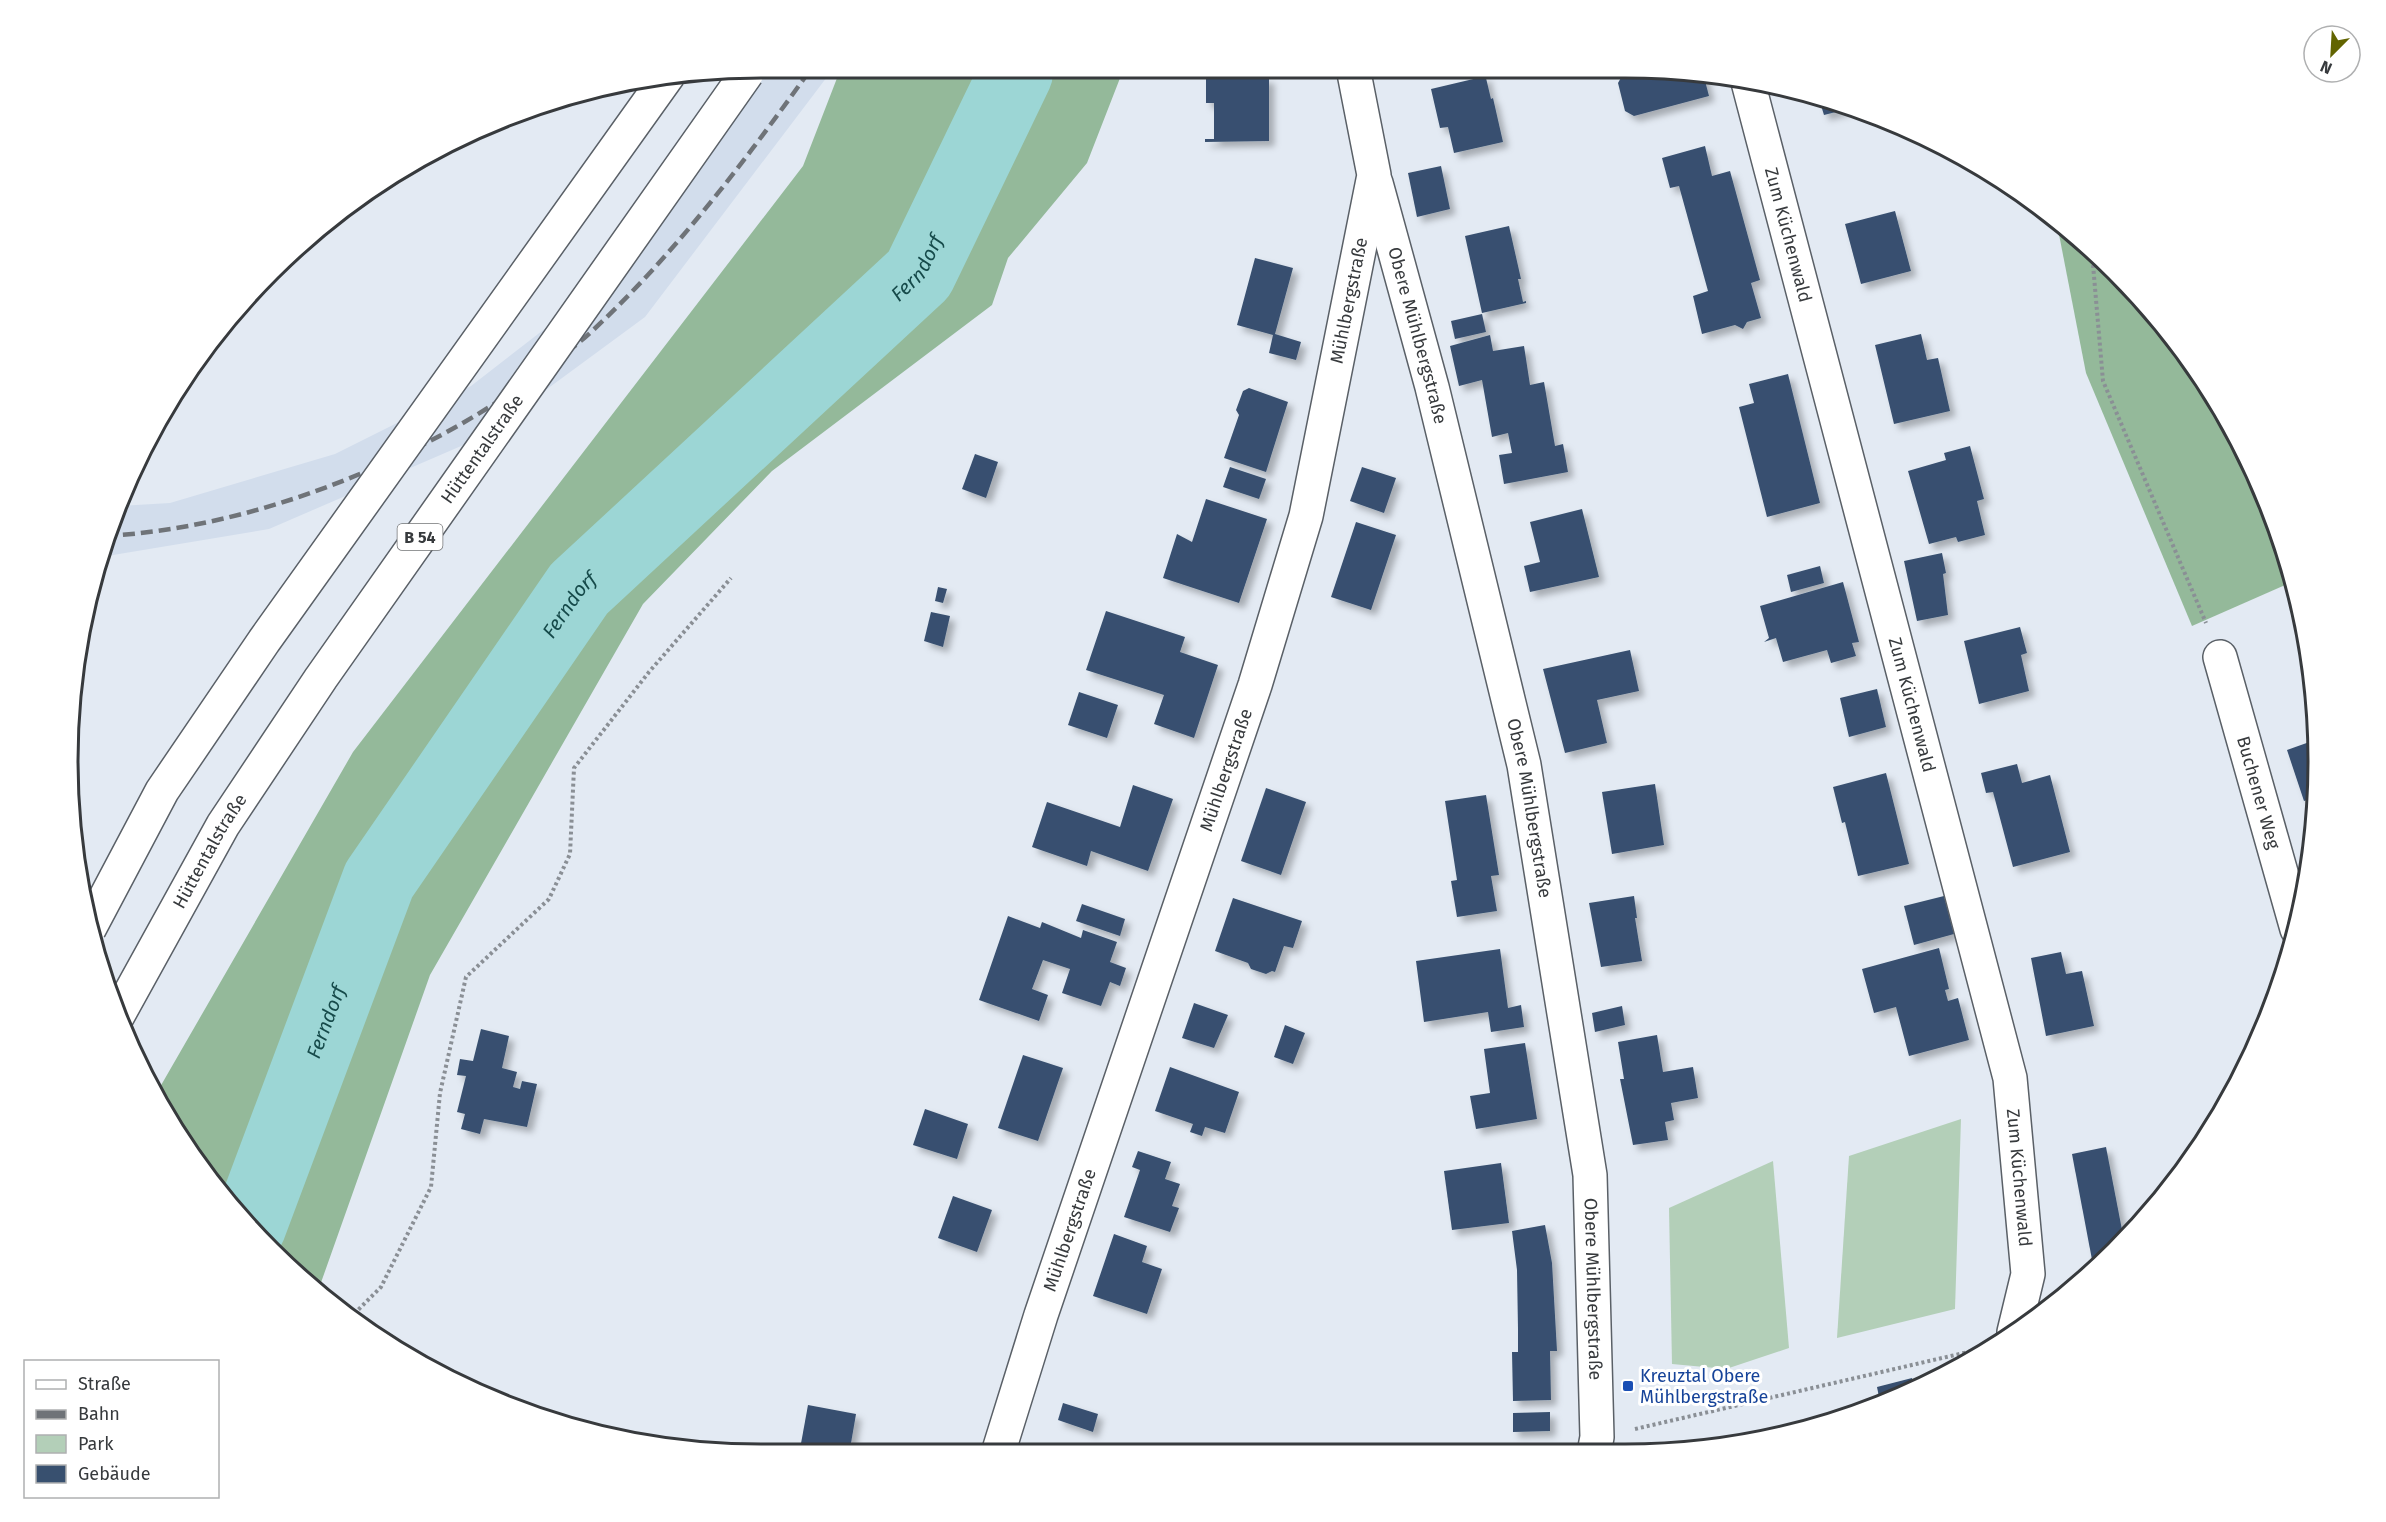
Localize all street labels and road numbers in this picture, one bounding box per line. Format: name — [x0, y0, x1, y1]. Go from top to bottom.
street label: Zum Küchenwald — [1760, 165, 1816, 305]
street label: Mühlbergstraße — [1326, 235, 1372, 366]
street label: Obere Mühlbergstraße — [1383, 245, 1452, 426]
street label: Hüttentalstraße — [436, 390, 528, 508]
road number: B 54 — [398, 524, 442, 550]
street label: Zum Küchenwald — [1884, 635, 1940, 775]
street label: Mühlbergstraße — [1195, 706, 1257, 834]
street label: Obere Mühlbergstraße — [1502, 716, 1556, 900]
street label: Buchener Weg — [2232, 734, 2285, 852]
street label: Hüttentalstraße — [168, 790, 252, 912]
street label: Zum Küchenwald — [2002, 1108, 2036, 1248]
street label: Mühlbergstraße — [1039, 1166, 1101, 1294]
street label: Obere Mühlbergstraße — [1580, 1198, 1606, 1381]

